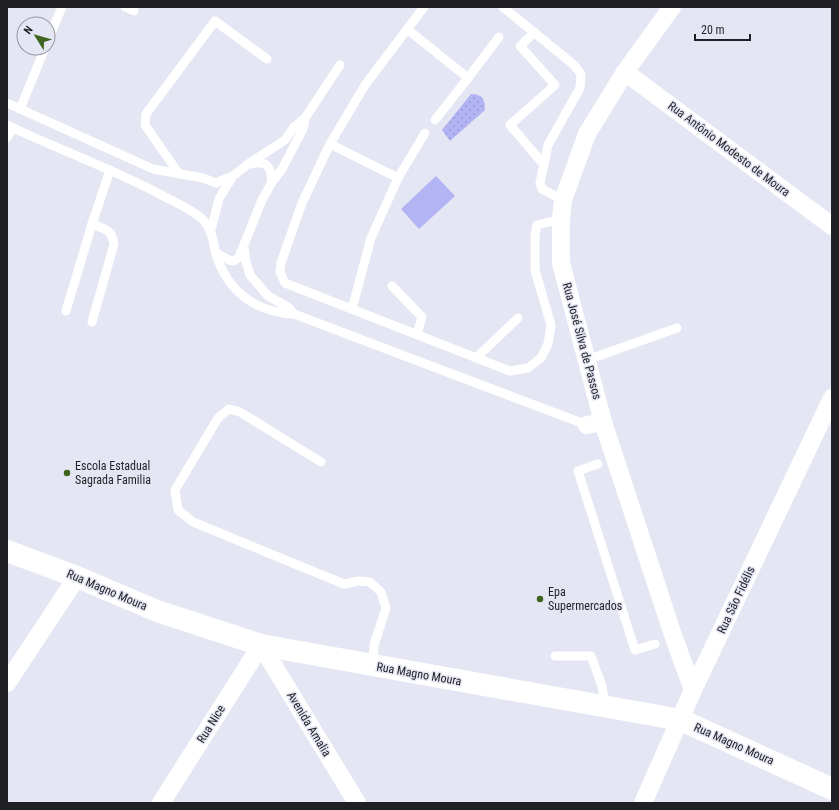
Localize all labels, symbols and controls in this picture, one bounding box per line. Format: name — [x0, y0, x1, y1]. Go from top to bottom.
north arrow — [16, 16, 56, 56]
scale bar — [695, 16, 750, 42]
text: N — [21, 23, 36, 37]
text: 20 m — [701, 23, 725, 37]
street label: Rua Antônio Modesto de Moura — [665, 99, 793, 200]
street label: Rua José Silva de Passos — [560, 281, 604, 401]
place label: Escola Estadual Sagrada Familia — [75, 459, 151, 487]
marker: Escola Estadual Sagrada Familia — [62, 468, 72, 478]
street label: Rua São Fidélis — [714, 564, 758, 636]
street label: Rua Magno Moura — [65, 567, 150, 613]
place label: Epa Supermercados — [548, 585, 622, 613]
marker: Epa Supermercados — [535, 594, 545, 604]
street label: Rua Magno Moura — [375, 660, 463, 688]
street label: Avenida Amalia — [284, 689, 334, 759]
street label: Rua Nice — [194, 702, 228, 746]
street label: Rua Magno Moura — [692, 720, 776, 768]

